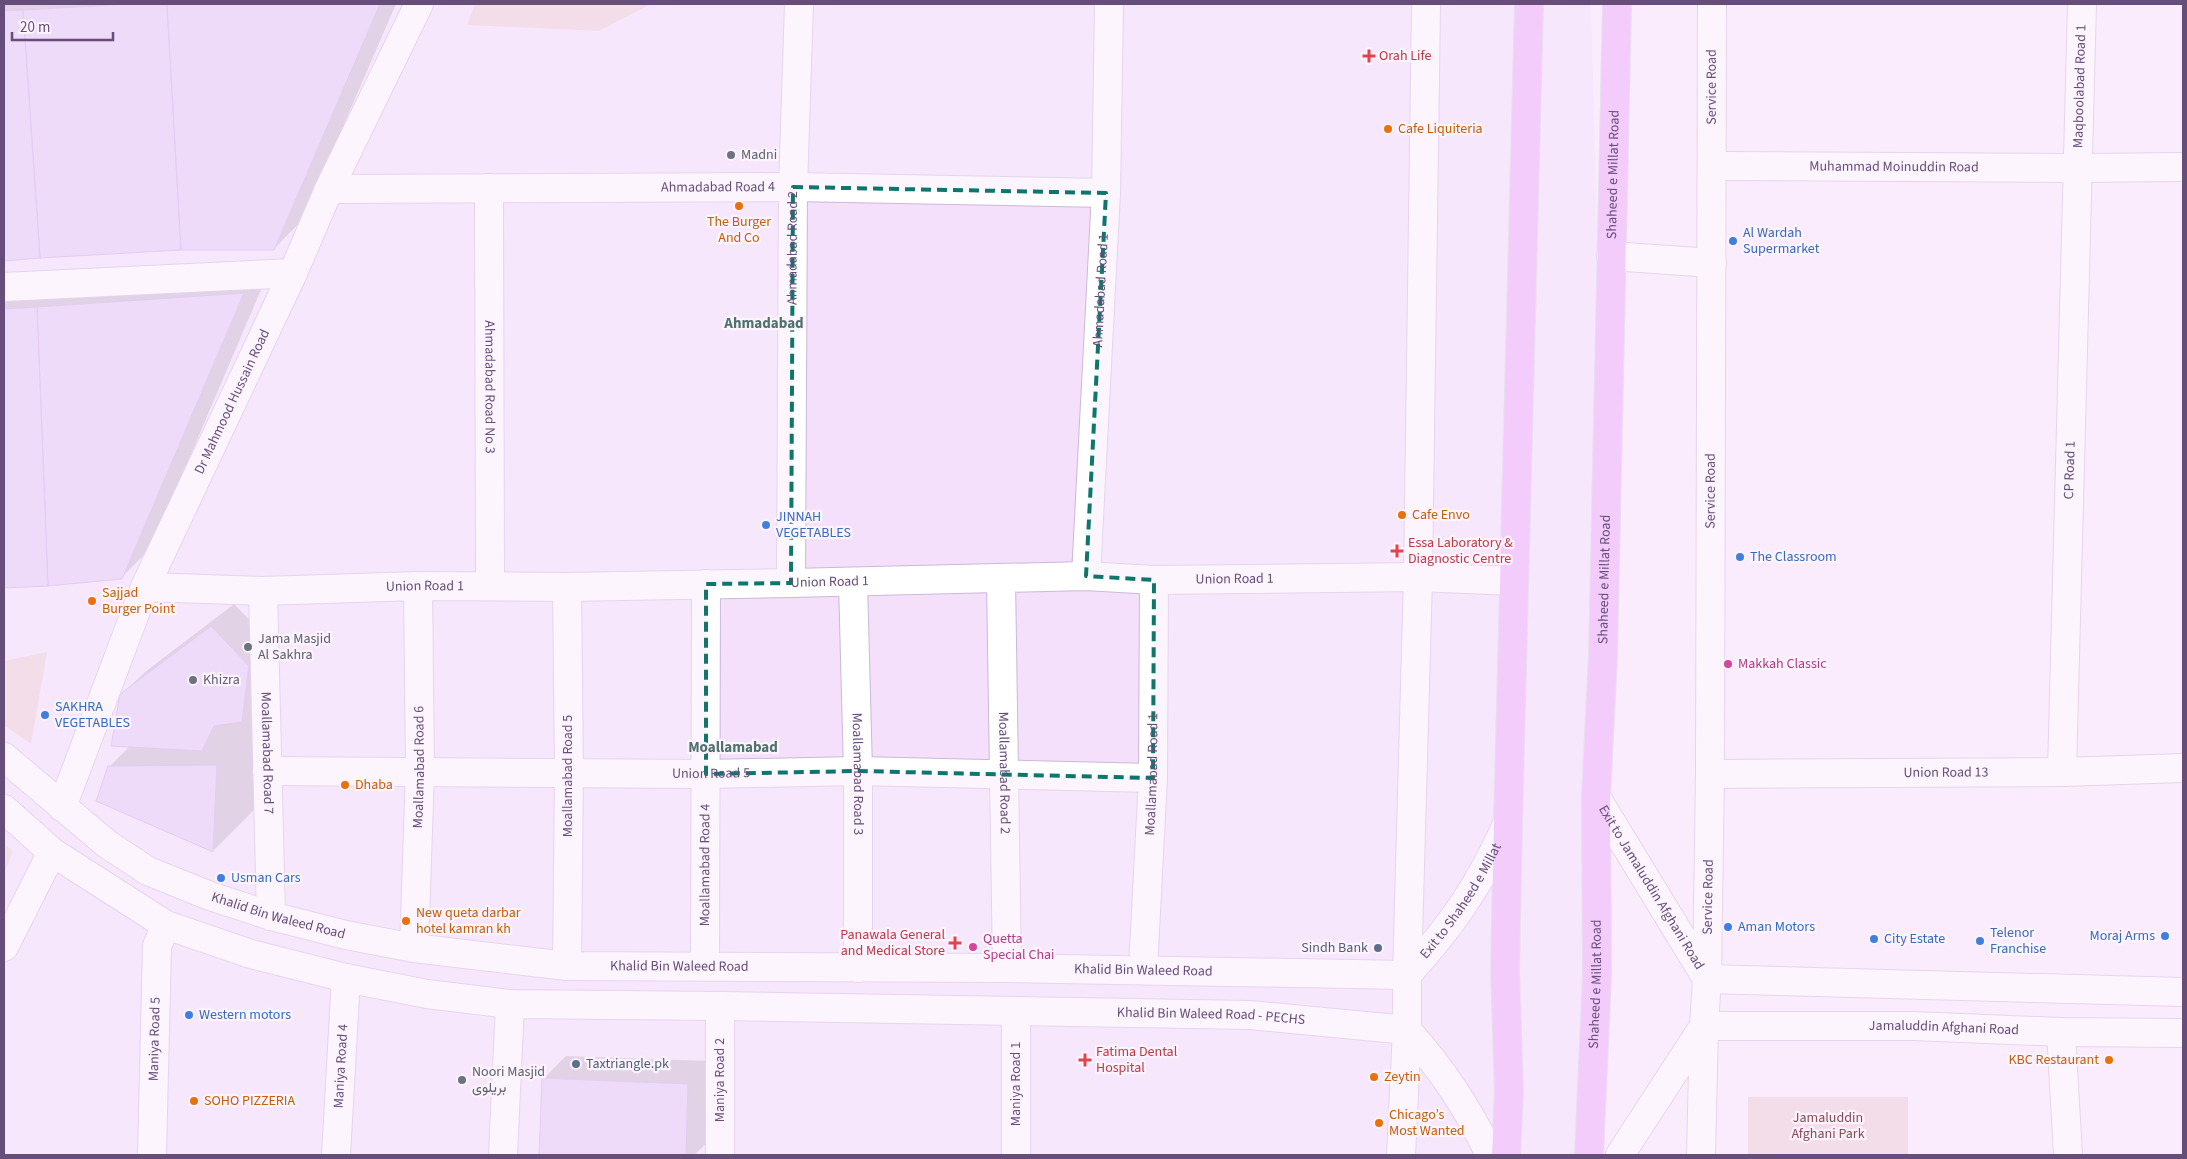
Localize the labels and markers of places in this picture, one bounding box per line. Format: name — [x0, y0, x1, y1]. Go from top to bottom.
place label: Orah Life — [1379, 46, 1431, 66]
marker: Orah Life — [1363, 50, 1375, 62]
place label: Cafe Liquiteria — [1398, 119, 1483, 139]
marker: Cafe Liquiteria — [1382, 123, 1394, 135]
place label: Madni — [741, 145, 777, 165]
marker: Madni — [725, 149, 737, 161]
marker: The Burger And Co — [733, 200, 745, 212]
place label: The Burger And Co — [707, 212, 771, 248]
place label: Al Wardah Supermarket — [1743, 223, 1820, 259]
marker: Al Wardah Supermarket — [1727, 235, 1739, 247]
place label: Cafe Envo — [1412, 505, 1470, 525]
place label: JINNAH VEGETABLES — [776, 507, 851, 543]
marker: Cafe Envo — [1396, 509, 1408, 521]
marker: JINNAH VEGETABLES — [760, 519, 772, 531]
place label: Essa Laboratory & Diagnostic Centre — [1408, 533, 1513, 569]
marker: Essa Laboratory & Diagnostic Centre — [1390, 544, 1404, 558]
place label: The Classroom — [1750, 547, 1837, 567]
marker: The Classroom — [1734, 551, 1746, 563]
place label: Sajjad Burger Point — [102, 583, 175, 619]
marker: Sajjad Burger Point — [86, 595, 98, 607]
place label: Jama Masjid Al Sakhra — [258, 629, 331, 665]
marker: Jama Masjid Al Sakhra — [242, 641, 254, 653]
place label: Makkah Classic — [1738, 654, 1827, 674]
marker: Makkah Classic — [1722, 658, 1734, 670]
place label: Khizra — [203, 670, 240, 690]
marker: Khizra — [187, 674, 199, 686]
place label: SAKHRA VEGETABLES — [55, 697, 130, 733]
marker: SAKHRA VEGETABLES — [39, 709, 51, 721]
place label: Dhaba — [355, 775, 393, 795]
marker: Dhaba — [339, 779, 351, 791]
place label: Usman Cars — [231, 868, 301, 888]
marker: Usman Cars — [215, 872, 227, 884]
place label: New queta darbar hotel kamran kh — [416, 903, 521, 939]
marker: New queta darbar hotel kamran kh — [400, 915, 412, 927]
place label: Aman Motors — [1738, 917, 1815, 937]
marker: Aman Motors — [1722, 921, 1734, 933]
place label: Telenor Franchise — [1990, 923, 2046, 959]
place label: Panawala General and Medical Store — [840, 925, 945, 961]
place label: Moraj Arms — [2089, 926, 2155, 946]
place label: Quetta Special Chai — [983, 929, 1055, 965]
place label: City Estate — [1884, 929, 1945, 949]
marker: Moraj Arms — [2159, 930, 2171, 942]
marker: City Estate — [1868, 933, 1880, 945]
marker: Telenor Franchise — [1974, 935, 1986, 947]
marker: Panawala General and Medical Store — [949, 937, 961, 949]
place label: Sindh Bank — [1301, 938, 1368, 958]
marker: Quetta Special Chai — [967, 941, 979, 953]
marker: Sindh Bank — [1372, 942, 1384, 954]
place label: Western motors — [199, 1005, 291, 1025]
marker: Western motors — [183, 1009, 195, 1021]
place label: Fatima Dental Hospital — [1096, 1042, 1178, 1078]
place label: KBC Restaurant — [2008, 1050, 2099, 1070]
marker: Fatima Dental Hospital — [1078, 1053, 1092, 1067]
place label: Taxtriangle.pk — [586, 1054, 669, 1074]
marker: KBC Restaurant — [2103, 1054, 2115, 1066]
marker: Taxtriangle.pk — [570, 1058, 582, 1070]
place label: Noori Masjid بریلوی — [472, 1062, 545, 1098]
place label: Zeytin — [1384, 1067, 1421, 1087]
marker: Zeytin — [1368, 1071, 1380, 1083]
marker: Noori Masjid بریلوی — [456, 1074, 468, 1086]
place label: SOHO PIZZERIA — [204, 1091, 295, 1111]
marker: SOHO PIZZERIA — [188, 1095, 200, 1107]
place label: Chicago’s Most Wanted — [1389, 1105, 1465, 1141]
marker: Chicago’s Most Wanted — [1373, 1117, 1385, 1129]

